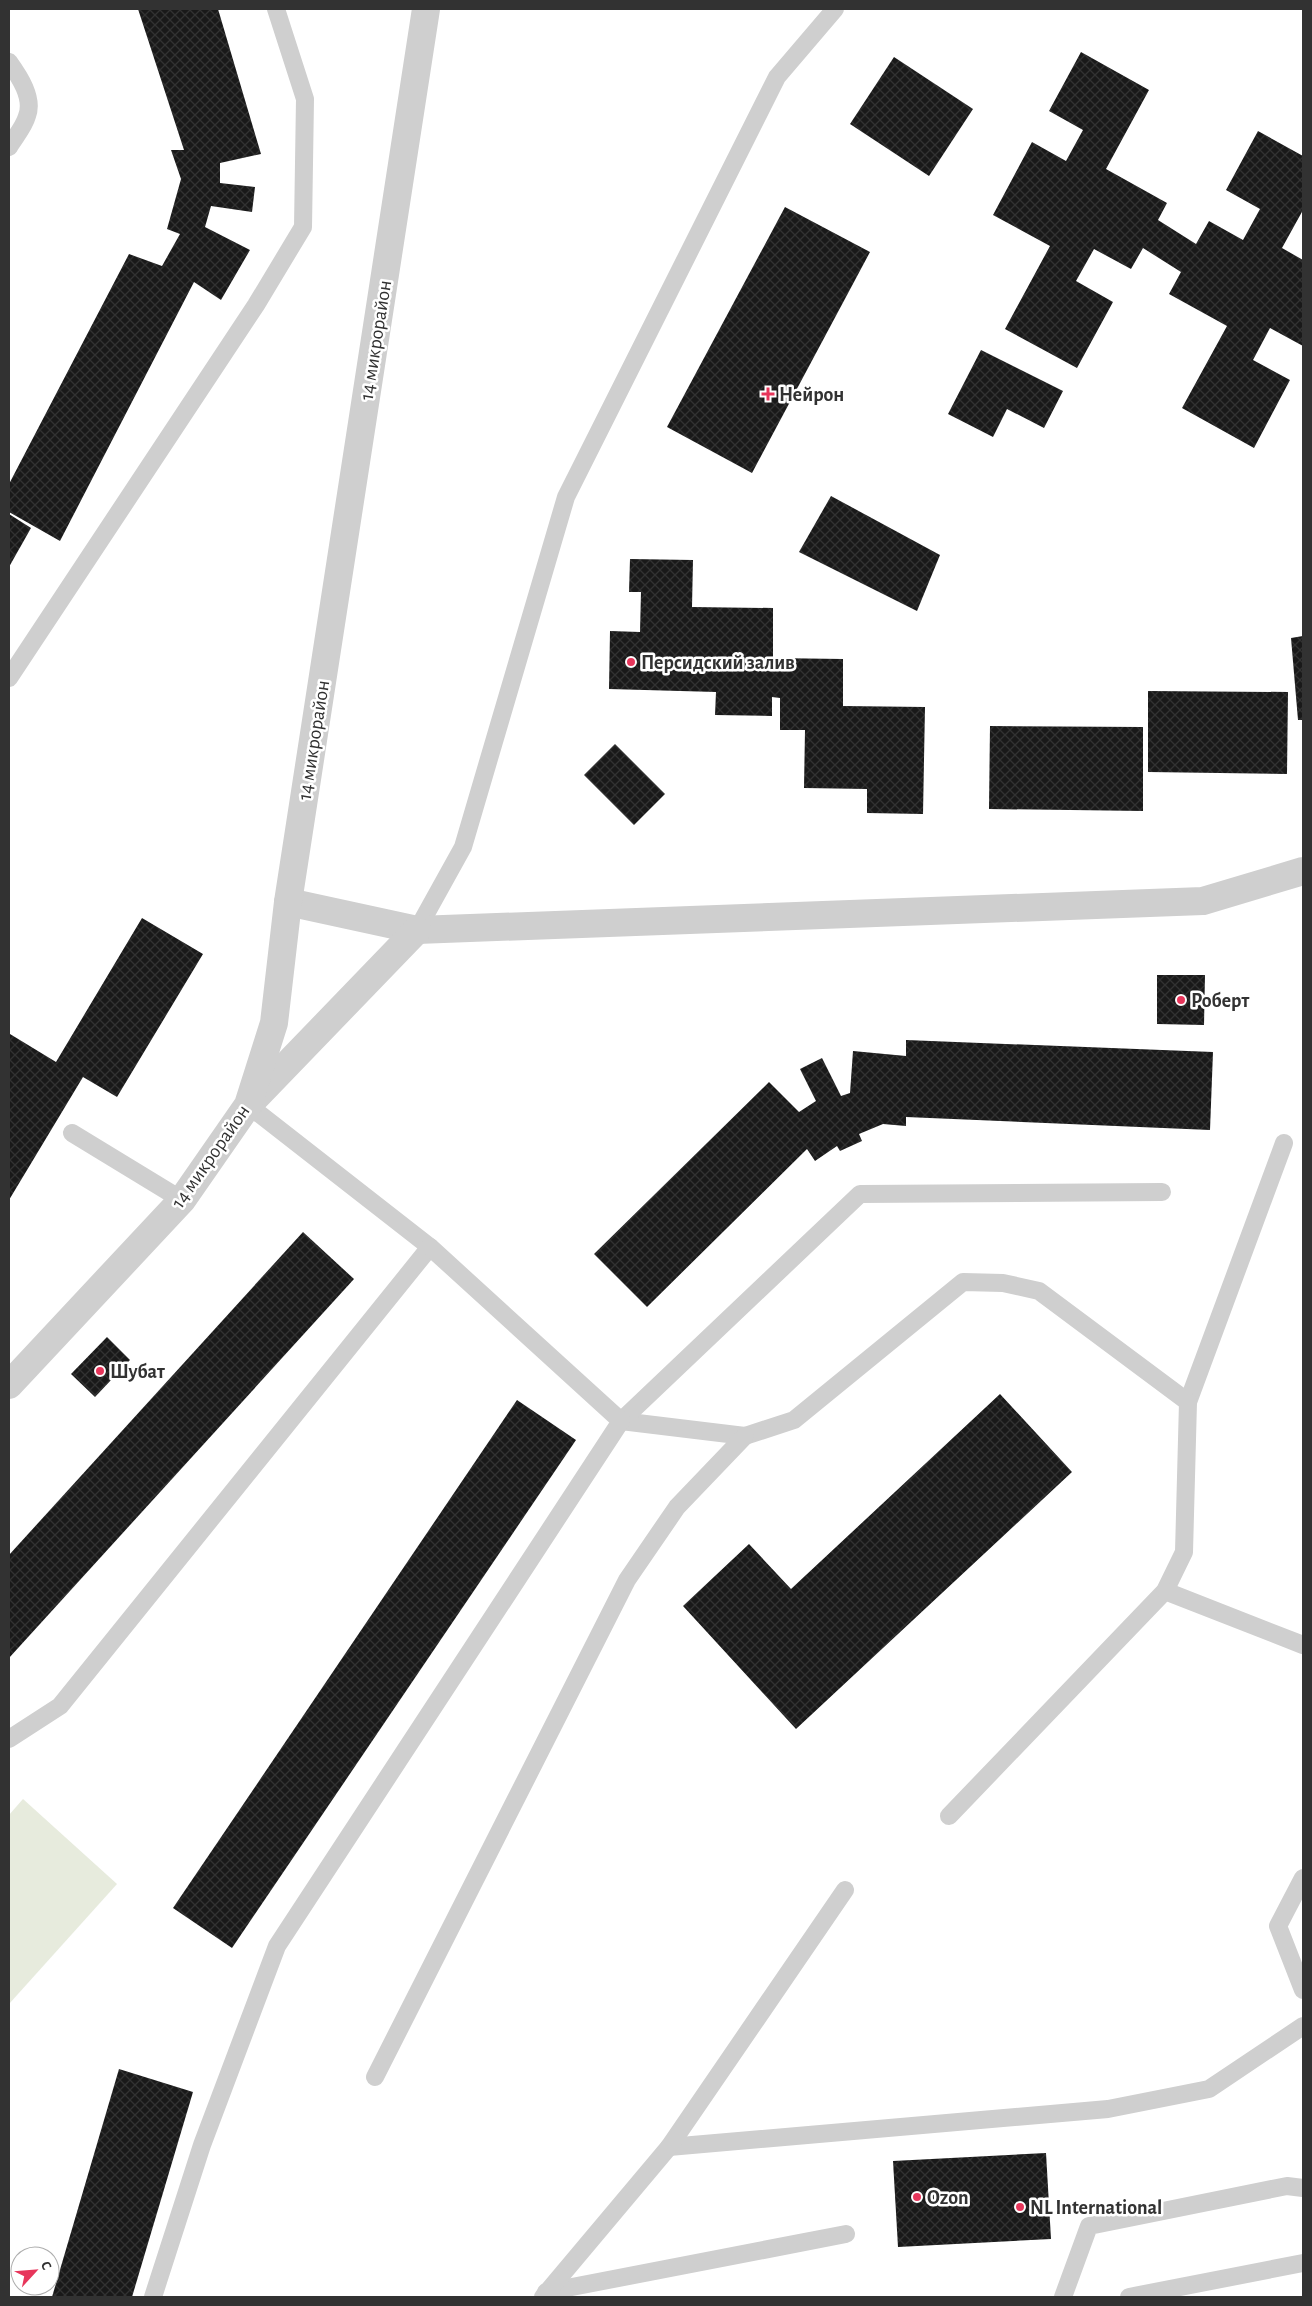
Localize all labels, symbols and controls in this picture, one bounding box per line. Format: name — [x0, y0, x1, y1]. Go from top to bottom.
street label: 14 микрорайон — [357, 279, 395, 402]
place label: Нейрон — [779, 385, 844, 405]
marker: Нейрон — [761, 387, 775, 401]
place label: Персидский залив — [641, 653, 795, 673]
marker: Персидский залив — [625, 656, 637, 668]
street label: 14 микрорайон — [295, 679, 333, 802]
place label: Роберт — [1191, 991, 1249, 1011]
marker: Роберт — [1175, 994, 1187, 1006]
street label: 14 микрорайон — [168, 1101, 254, 1212]
place label: Шубат — [110, 1362, 165, 1382]
marker: Шубат — [94, 1365, 106, 1377]
place label: Ozon — [927, 2188, 969, 2208]
marker: Ozon — [911, 2191, 923, 2203]
place label: NL International — [1030, 2198, 1162, 2218]
marker: NL International — [1014, 2201, 1026, 2213]
north arrow — [10, 2246, 60, 2296]
text: С — [38, 2259, 54, 2273]

